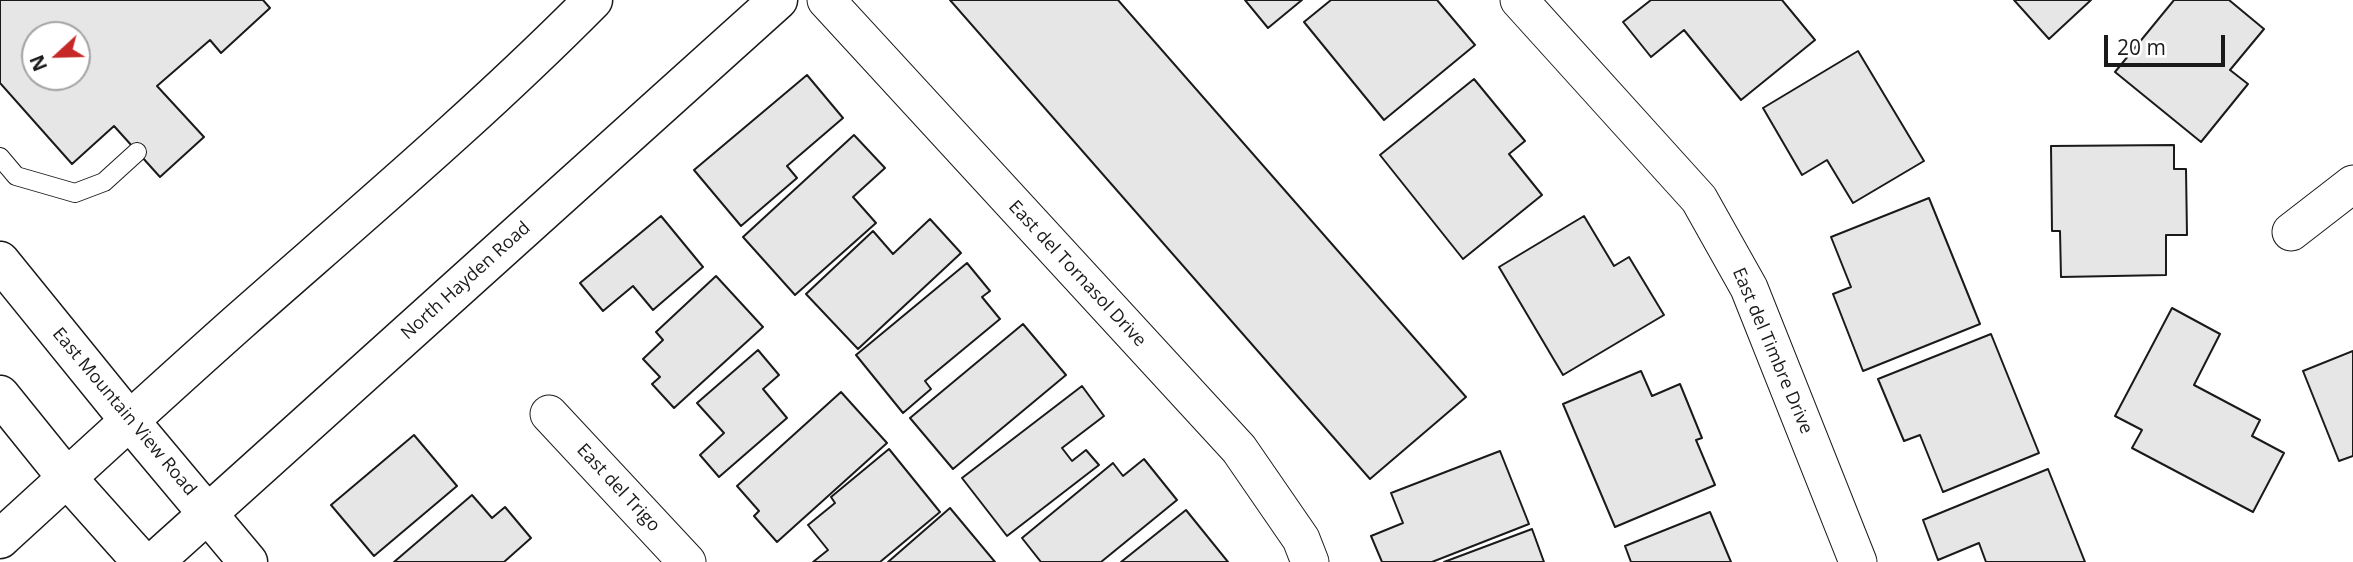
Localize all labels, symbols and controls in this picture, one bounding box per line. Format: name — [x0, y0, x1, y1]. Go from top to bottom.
north arrow — [21, 21, 91, 91]
scale bar — [2108, 21, 2229, 65]
text: 20 m — [2117, 33, 2166, 61]
text: N — [23, 51, 53, 75]
street label: East del Tornasol Drive — [1004, 196, 1150, 352]
street label: North Hayden Road — [397, 217, 535, 345]
street label: East del Timbre Drive — [1727, 265, 1817, 437]
street label: East Mountain View Road — [47, 324, 201, 500]
street label: East del Trigo — [572, 440, 664, 536]

